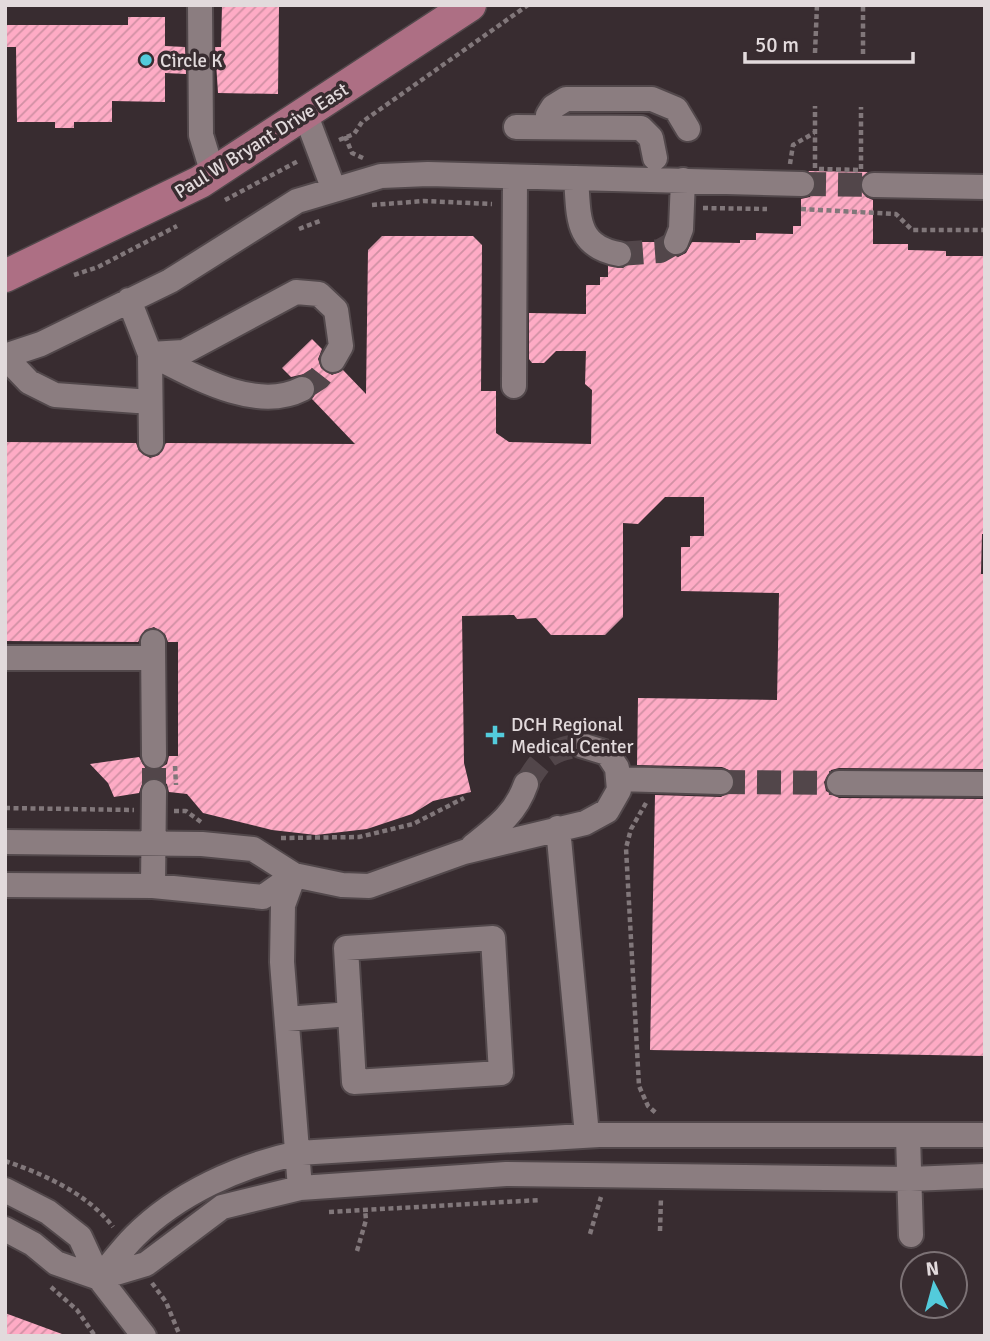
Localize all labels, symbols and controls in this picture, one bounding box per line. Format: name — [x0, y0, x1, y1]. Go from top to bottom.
scale bar — [745, 21, 913, 65]
text: 50 m — [755, 32, 799, 58]
place label: Circle K — [160, 49, 223, 73]
marker: Circle K — [138, 52, 154, 68]
street label: Paul W Bryant Drive East — [170, 77, 353, 204]
place label: DCH Regional Medical Center — [511, 713, 634, 759]
marker: DCH Regional Medical Center — [485, 725, 505, 745]
north arrow — [899, 1250, 969, 1320]
text: N — [925, 1256, 940, 1282]

